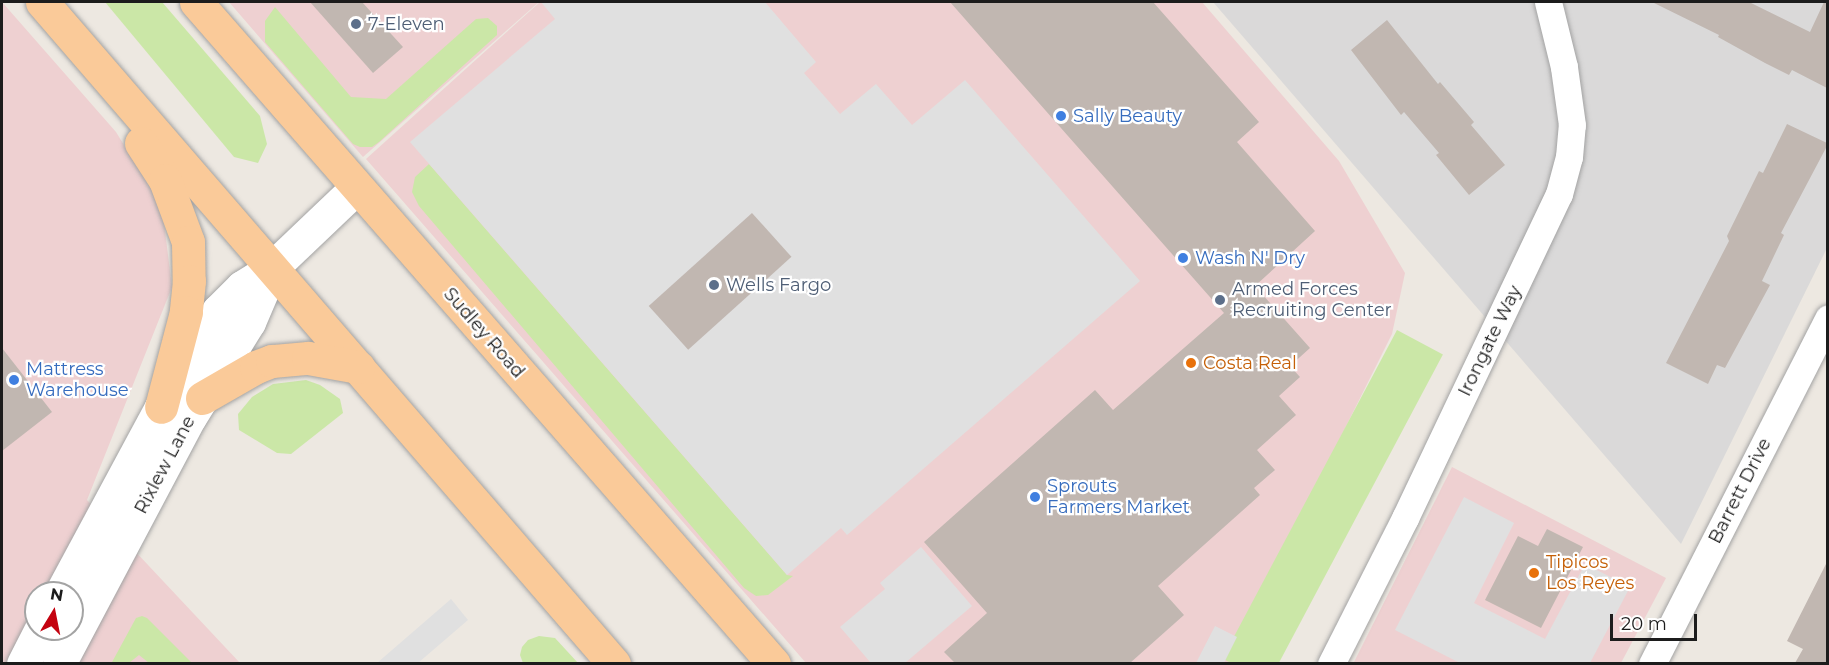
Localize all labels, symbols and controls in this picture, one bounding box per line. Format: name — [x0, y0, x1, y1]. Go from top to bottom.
place label: 7-Eleven — [368, 13, 445, 35]
marker: 7-Eleven — [349, 17, 363, 31]
place label: Sally Beauty — [1073, 105, 1182, 127]
marker: Sally Beauty — [1054, 109, 1068, 123]
place label: Wash N' Dry — [1195, 247, 1305, 269]
marker: Wash N' Dry — [1176, 251, 1190, 265]
place label: Wells Fargo — [726, 274, 831, 296]
marker: Wells Fargo — [707, 278, 721, 292]
place label: Armed Forces Recruiting Center — [1232, 279, 1392, 322]
street label: Irongate Way — [1454, 282, 1526, 400]
street label: Sudley Road — [439, 283, 529, 383]
marker: Armed Forces Recruiting Center — [1213, 293, 1227, 307]
place label: Costa Real — [1203, 352, 1297, 374]
marker: Costa Real — [1184, 356, 1198, 370]
place label: Mattress Warehouse — [26, 359, 129, 401]
marker: Mattress Warehouse — [7, 373, 21, 387]
street label: Rixlew Lane — [130, 412, 200, 518]
street label: Barrett Drive — [1704, 435, 1776, 547]
place label: Sprouts Farmers Market — [1047, 476, 1190, 518]
marker: Sprouts Farmers Market — [1028, 490, 1042, 504]
place label: Tipicos Los Reyes — [1546, 552, 1634, 594]
marker: Tipicos Los Reyes — [1527, 566, 1541, 580]
north arrow — [24, 581, 84, 641]
text: N — [49, 584, 65, 605]
scale bar — [1613, 602, 1700, 640]
text: 20 m — [1621, 613, 1667, 635]

